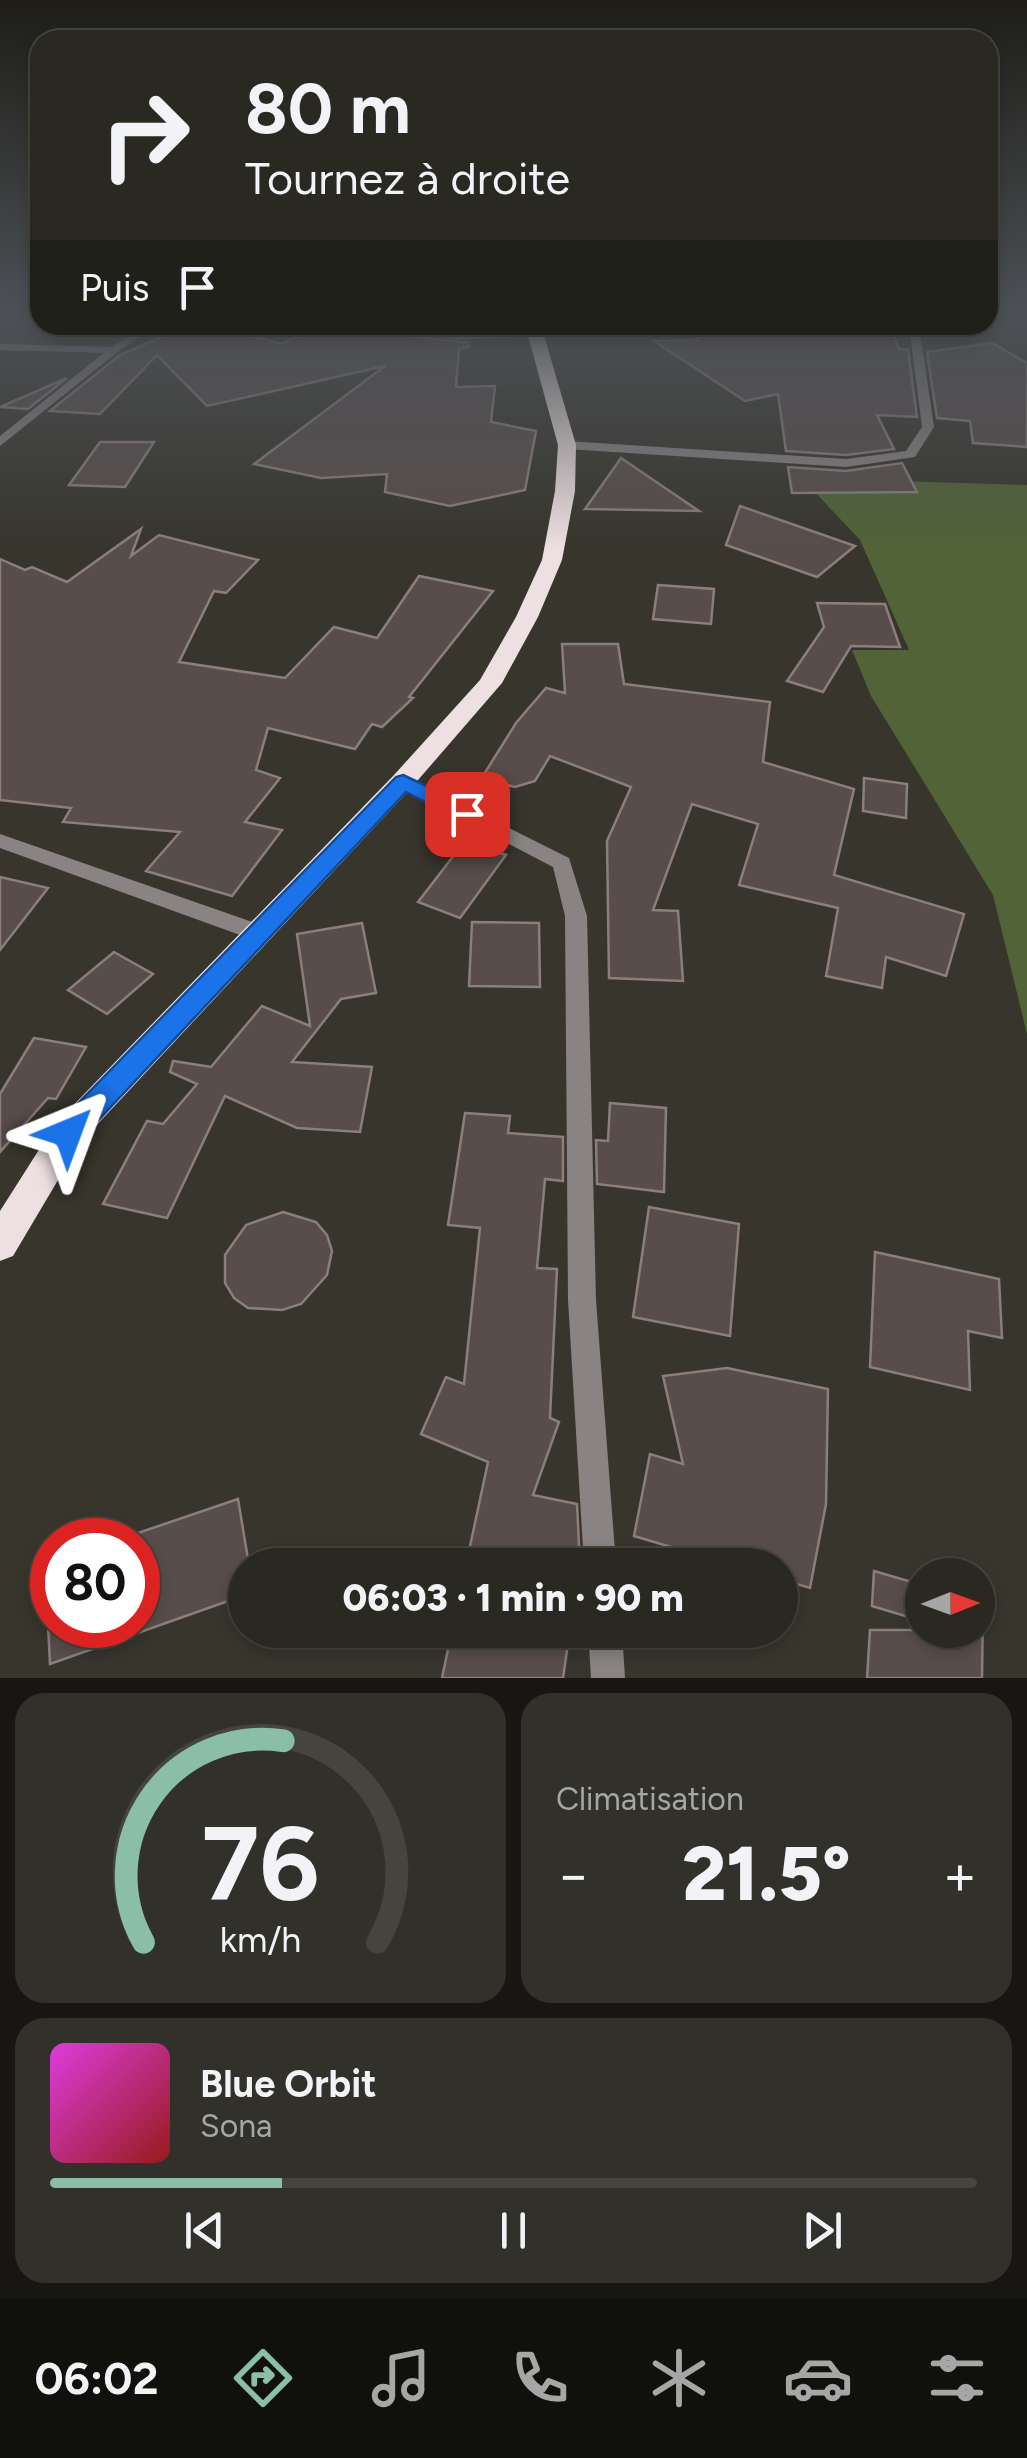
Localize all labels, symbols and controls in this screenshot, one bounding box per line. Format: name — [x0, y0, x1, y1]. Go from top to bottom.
text: 80 m — [245, 66, 411, 151]
icon: right — [80, 70, 210, 200]
text: Tournez à droite — [245, 151, 570, 205]
icon: arrive — [170, 260, 225, 315]
text: Puis — [80, 265, 150, 311]
pin — [425, 772, 510, 857]
icon: arrive — [440, 787, 495, 842]
position arrow — [16, 1081, 120, 1185]
speed limit sign: 80 — [30, 1518, 160, 1648]
north arrow — [905, 1558, 995, 1648]
map controls — [905, 1558, 995, 1648]
text: 06:03 · 1 min · 90 m — [342, 1575, 684, 1621]
text: Climatisation — [556, 1780, 744, 1818]
text: 76 — [201, 1801, 320, 1926]
text: 21.5° — [682, 1829, 851, 1919]
text: − — [556, 1842, 590, 1908]
text: + — [943, 1842, 977, 1908]
text: km/h — [220, 1918, 301, 1961]
text: Blue Orbit — [200, 2061, 376, 2107]
text: Sona — [200, 2107, 272, 2145]
icon: previous — [177, 2203, 232, 2258]
icon: pause — [486, 2203, 541, 2258]
icon: next — [795, 2203, 850, 2258]
icon: directions — [228, 2343, 298, 2413]
icon: music — [366, 2343, 436, 2413]
icon: phone — [505, 2343, 575, 2413]
icon: climate — [644, 2343, 714, 2413]
icon: car — [783, 2343, 853, 2413]
icon: filters — [922, 2343, 992, 2413]
text: 06:02 — [34, 2351, 159, 2405]

